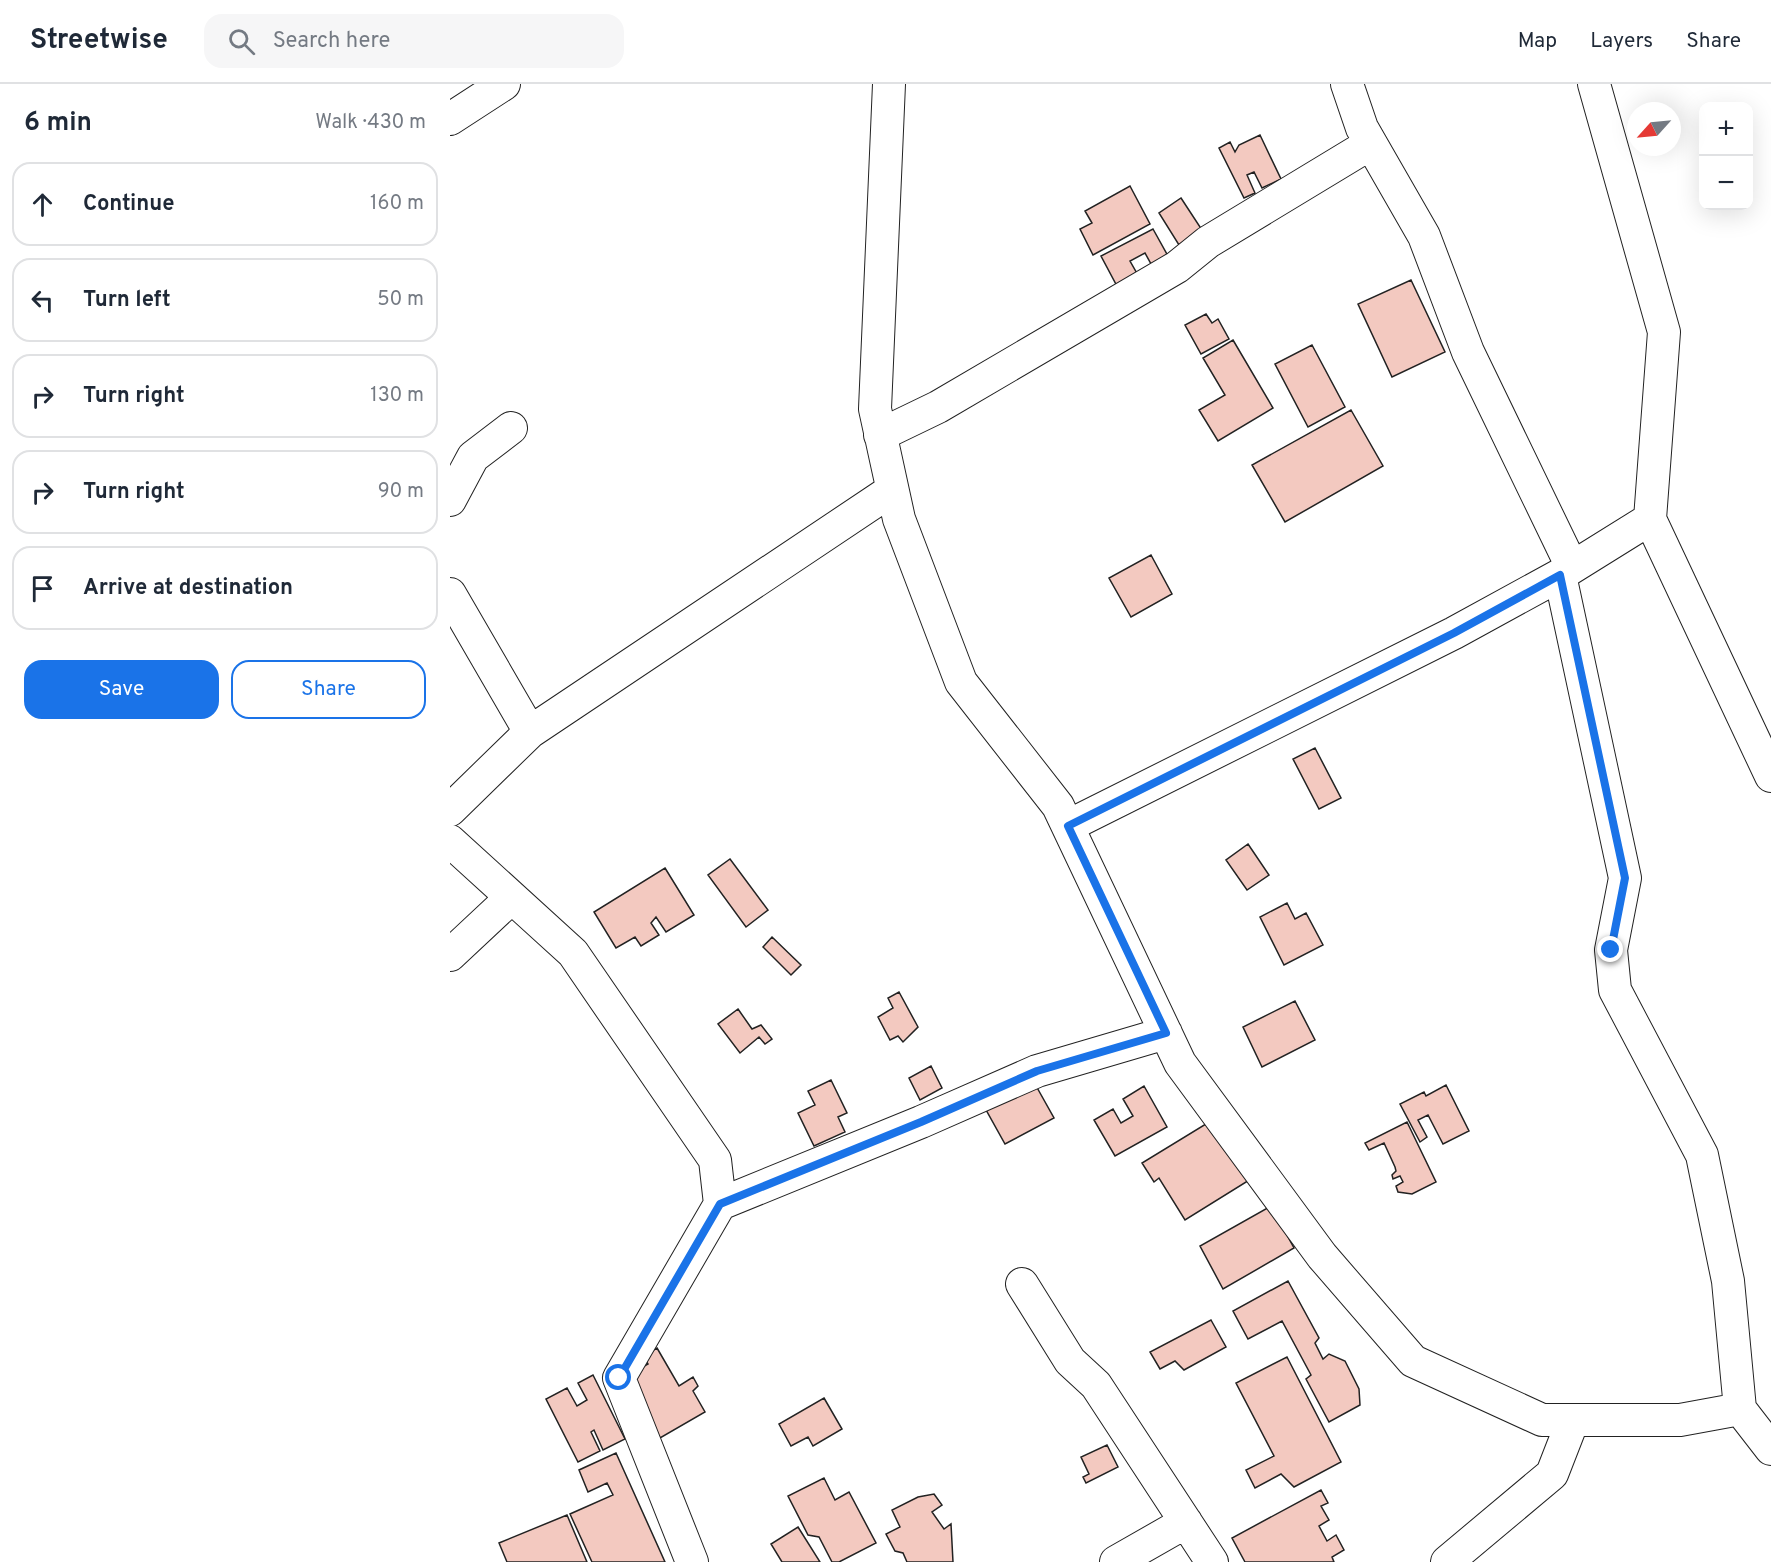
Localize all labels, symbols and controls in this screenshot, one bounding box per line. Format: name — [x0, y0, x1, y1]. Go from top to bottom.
search box — [204, 14, 624, 68]
text: Streetwise — [30, 23, 168, 59]
icon: search — [225, 25, 258, 58]
text: Search here — [273, 28, 390, 55]
text: Map — [1518, 28, 1557, 55]
text: Layers — [1590, 28, 1653, 55]
text: Share — [1686, 28, 1741, 55]
north arrow — [1627, 102, 1681, 156]
map controls — [1699, 102, 1753, 210]
button: + — [1699, 102, 1753, 156]
text: 6 min — [24, 107, 92, 140]
text: Walk · 430 m — [315, 110, 426, 136]
button: − — [1699, 156, 1753, 210]
icon: ahead — [26, 188, 59, 221]
text: Continue — [83, 191, 174, 218]
text: 160 m — [370, 191, 424, 217]
icon: left — [26, 284, 59, 317]
text: Turn left — [83, 287, 171, 314]
text: 50 m — [377, 287, 424, 313]
icon: right — [26, 380, 59, 413]
text: Turn right — [83, 383, 185, 410]
text: 130 m — [370, 383, 424, 409]
icon: right — [26, 476, 59, 509]
text: Turn right — [83, 479, 185, 506]
text: 90 m — [378, 479, 424, 505]
icon: arrive — [26, 572, 59, 605]
text: Arrive at destination — [83, 575, 293, 602]
button: Save — [24, 660, 219, 719]
button: Share — [231, 660, 426, 719]
route end — [1597, 936, 1623, 962]
route start — [605, 1364, 631, 1390]

